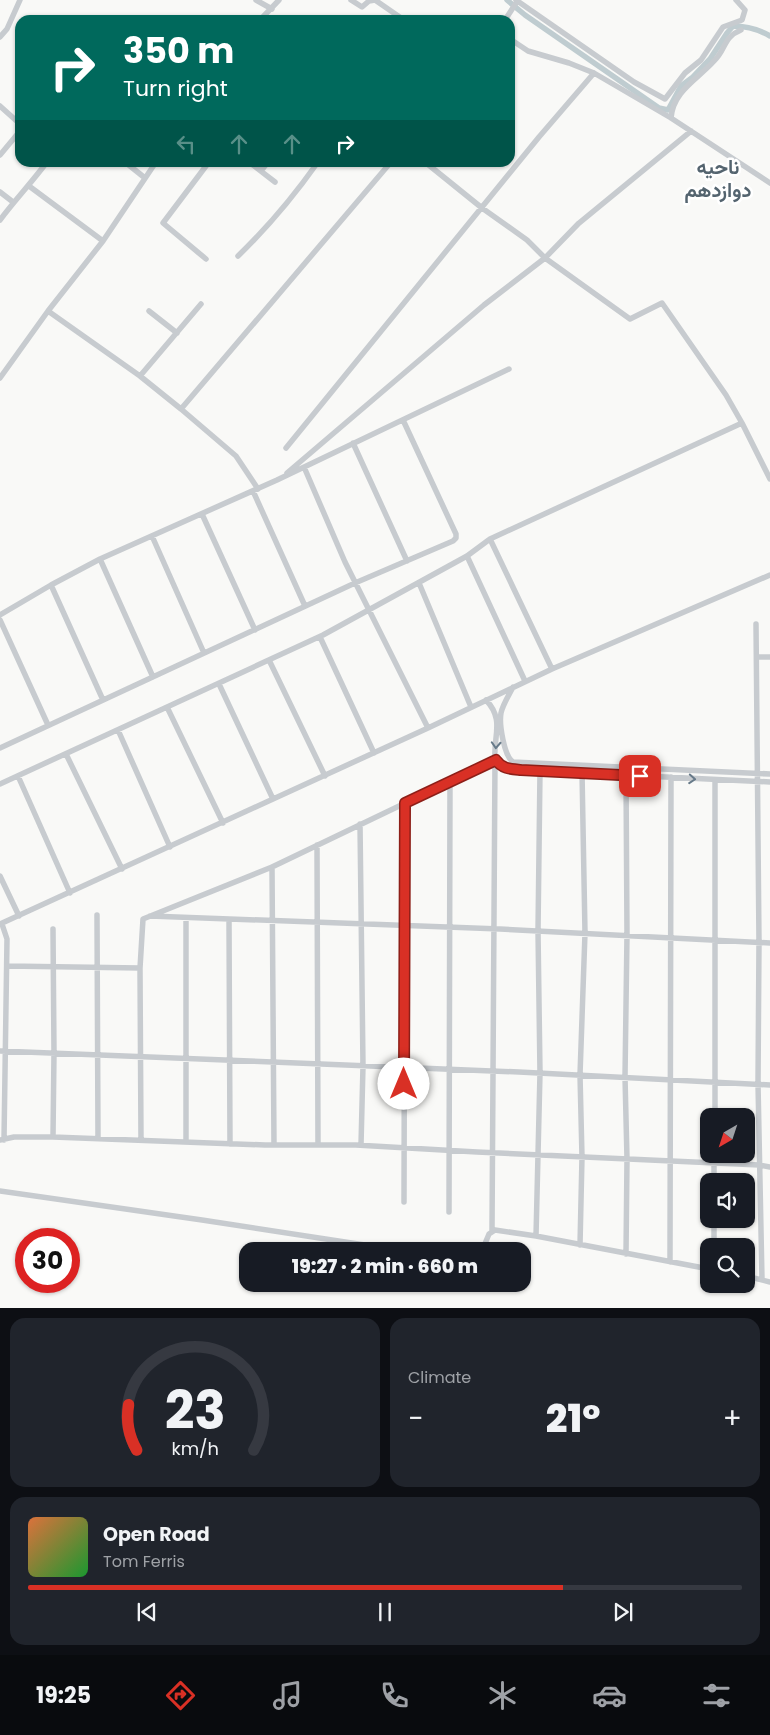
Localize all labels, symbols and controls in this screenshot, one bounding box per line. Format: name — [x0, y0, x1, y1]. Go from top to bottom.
text: 350 m — [123, 26, 234, 75]
icon: right — [40, 35, 105, 100]
text: Turn right — [123, 73, 228, 104]
icon: left — [172, 130, 200, 158]
icon: ahead — [225, 130, 253, 158]
icon: ahead — [278, 130, 306, 158]
icon: right — [331, 130, 359, 158]
district label: ناحیه دوازدهم — [684, 153, 752, 204]
one-way arrow — [490, 741, 501, 749]
pin — [619, 755, 661, 797]
icon: arrive — [626, 762, 654, 790]
one-way arrow — [688, 773, 696, 784]
position arrow — [377, 1057, 429, 1109]
north arrow — [700, 1108, 755, 1162]
map controls — [700, 1108, 755, 1293]
button: sound — [700, 1173, 755, 1228]
speed limit sign: 30 — [15, 1228, 80, 1293]
button: search — [700, 1238, 755, 1293]
text: 19:27 · 2 min · 660 m — [292, 1253, 478, 1280]
text: Climate — [408, 1366, 471, 1389]
text: 23 — [164, 1374, 226, 1447]
text: 21° — [546, 1392, 600, 1445]
text: − — [408, 1399, 423, 1438]
text: + — [723, 1399, 742, 1438]
text: km/h — [171, 1436, 219, 1461]
text: Open Road — [103, 1521, 210, 1548]
text: Tom Ferris — [103, 1550, 185, 1573]
icon: previous — [133, 1598, 161, 1626]
icon: pause — [371, 1598, 399, 1626]
icon: next — [609, 1598, 637, 1626]
icon: directions — [163, 1678, 198, 1713]
icon: music — [270, 1678, 305, 1713]
icon: phone — [377, 1678, 412, 1713]
icon: climate — [485, 1678, 520, 1713]
icon: car — [592, 1678, 627, 1713]
icon: filters — [699, 1678, 734, 1713]
text: 19:25 — [36, 1680, 91, 1711]

